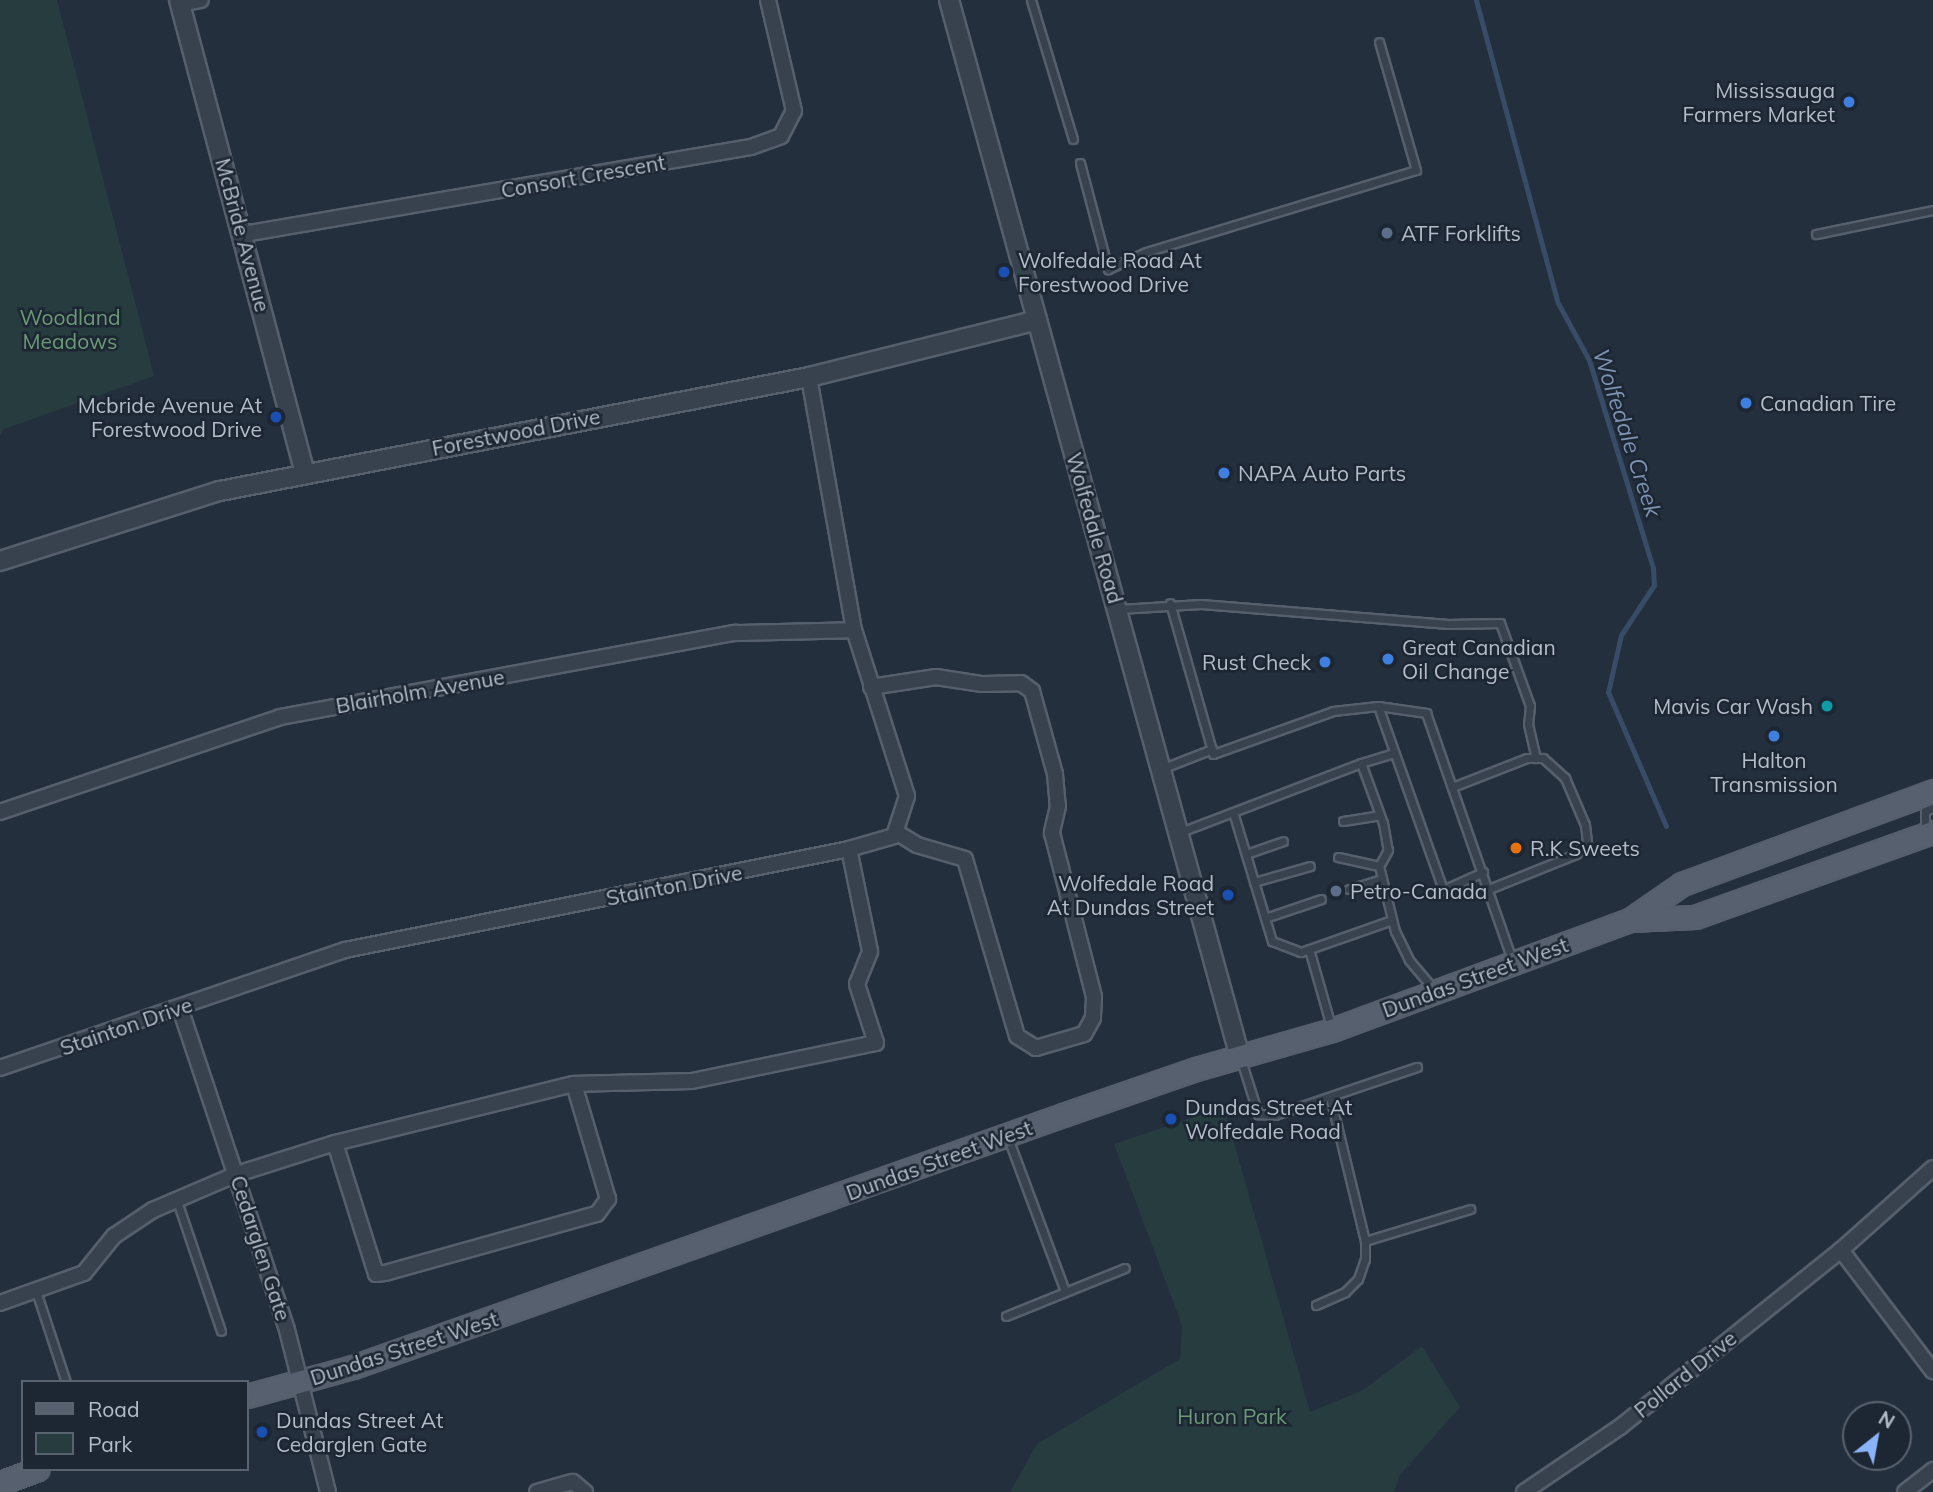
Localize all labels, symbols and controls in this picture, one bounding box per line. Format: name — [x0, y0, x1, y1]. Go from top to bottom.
place label: Mississauga Farmers Market — [1683, 77, 1835, 127]
marker: Mississauga Farmers Market — [1841, 94, 1857, 110]
street label: Consort Crescent — [499, 149, 667, 203]
street label: McBride Avenue — [210, 155, 276, 315]
place label: ATF Forklifts — [1401, 220, 1521, 246]
marker: ATF Forklifts — [1379, 225, 1395, 241]
place label: Wolfedale Road At Forestwood Drive — [1018, 247, 1202, 297]
marker: Wolfedale Road At Forestwood Drive — [996, 264, 1012, 280]
park label: Woodland Meadows — [19, 304, 121, 354]
water label: Wolfedale Creek — [1587, 345, 1667, 521]
place label: Canadian Tire — [1760, 390, 1896, 416]
place label: Mcbride Avenue At Forestwood Drive — [78, 392, 262, 442]
marker: Canadian Tire — [1738, 395, 1754, 411]
street label: Forestwood Drive — [430, 403, 602, 461]
marker: Mcbride Avenue At Forestwood Drive — [268, 409, 284, 425]
street label: Wolfedale Road — [1061, 450, 1129, 606]
place label: NAPA Auto Parts — [1238, 460, 1406, 486]
marker: NAPA Auto Parts — [1216, 465, 1232, 481]
place label: Great Canadian Oil Change — [1402, 634, 1556, 684]
place label: Rust Check — [1202, 649, 1311, 675]
marker: Great Canadian Oil Change — [1380, 651, 1396, 667]
marker: Rust Check — [1317, 654, 1333, 670]
street label: Blairholm Avenue — [334, 664, 506, 718]
place label: Mavis Car Wash — [1653, 693, 1813, 719]
marker: Mavis Car Wash — [1819, 698, 1835, 714]
marker: Halton Transmission — [1766, 728, 1782, 744]
place label: Halton Transmission — [1710, 747, 1838, 797]
place label: R.K Sweets — [1530, 835, 1640, 861]
marker: R.K Sweets — [1508, 840, 1524, 856]
street label: Stainton Drive — [604, 859, 744, 911]
place label: Wolfedale Road At Dundas Street — [1047, 870, 1214, 920]
place label: Petro-Canada — [1350, 878, 1487, 904]
marker: Petro-Canada — [1328, 883, 1344, 899]
marker: Wolfedale Road At Dundas Street — [1220, 887, 1236, 903]
street label: Dundas Street West — [1379, 932, 1571, 1022]
street label: Stainton Drive — [57, 992, 195, 1060]
place label: Dundas Street At Wolfedale Road — [1185, 1094, 1352, 1144]
marker: Dundas Street At Wolfedale Road — [1163, 1111, 1179, 1127]
street label: Dundas Street West — [843, 1115, 1035, 1205]
street label: Cedarglen Gate — [226, 1172, 296, 1324]
street label: Dundas Street West — [307, 1306, 501, 1390]
street label: Pollard Drive — [1629, 1325, 1741, 1423]
legend — [21, 1380, 248, 1471]
text: Road — [88, 1396, 139, 1422]
north arrow — [1842, 1401, 1912, 1471]
park label: Huron Park — [1177, 1403, 1287, 1429]
text: N — [1874, 1406, 1899, 1434]
place label: Dundas Street At Cedarglen Gate — [276, 1407, 443, 1457]
marker: Dundas Street At Cedarglen Gate — [254, 1424, 270, 1440]
text: Park — [88, 1431, 132, 1457]

